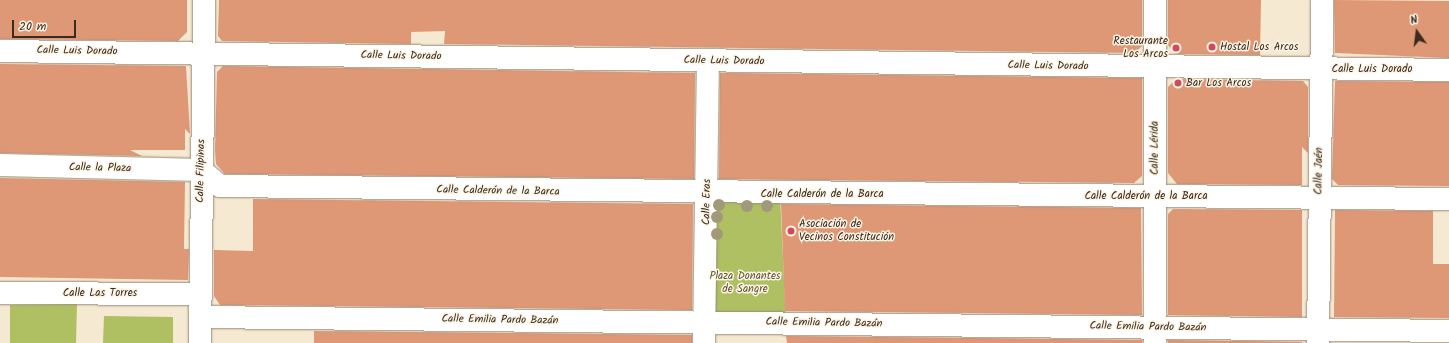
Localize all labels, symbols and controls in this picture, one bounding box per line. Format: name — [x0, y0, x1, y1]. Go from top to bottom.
text: N — [1409, 11, 1420, 30]
scale bar — [14, 12, 78, 38]
north arrow — [1397, 12, 1437, 52]
text: 20 m — [19, 17, 46, 36]
place label: Restaurante Los Arcos — [1113, 35, 1168, 61]
place label: Hostal Los Arcos — [1220, 40, 1299, 54]
marker: Hostal Los Arcos — [1207, 42, 1217, 52]
marker: Restaurante Los Arcos — [1171, 43, 1181, 53]
street label: Calle Luis Dorado — [36, 44, 118, 58]
street label: Calle Luis Dorado — [360, 49, 442, 63]
street label: Calle Luis Dorado — [683, 54, 765, 68]
street label: Calle Luis Dorado — [1007, 59, 1089, 73]
street label: Calle Luis Dorado — [1332, 62, 1412, 76]
place label: Bar Los Arcos — [1186, 76, 1251, 90]
marker: Bar Los Arcos — [1173, 78, 1183, 88]
street label: Calle Lérida — [1148, 121, 1162, 175]
street label: Calle Filipinas — [194, 139, 208, 203]
street label: Calle Jaén — [1312, 147, 1326, 195]
street label: Calle la Plaza — [69, 161, 131, 175]
street label: Calle Eras — [700, 179, 714, 225]
street label: Calle Calderón de la Barca — [436, 183, 560, 199]
street label: Calle Calderón de la Barca — [760, 187, 884, 201]
street label: Calle Calderón de la Barca — [1084, 189, 1208, 203]
place label: Asociación de Vecinos Constitución — [799, 218, 894, 244]
marker: Asociación de Vecinos Constitución — [786, 226, 796, 236]
park label: Plaza Donantes de Sangre — [709, 270, 781, 296]
street label: Calle Las Torres — [63, 286, 137, 300]
street label: Calle Emilia Pardo Bazán — [441, 312, 559, 328]
street label: Calle Emilia Pardo Bazán — [765, 315, 883, 331]
street label: Calle Emilia Pardo Bazán — [1089, 319, 1207, 335]

